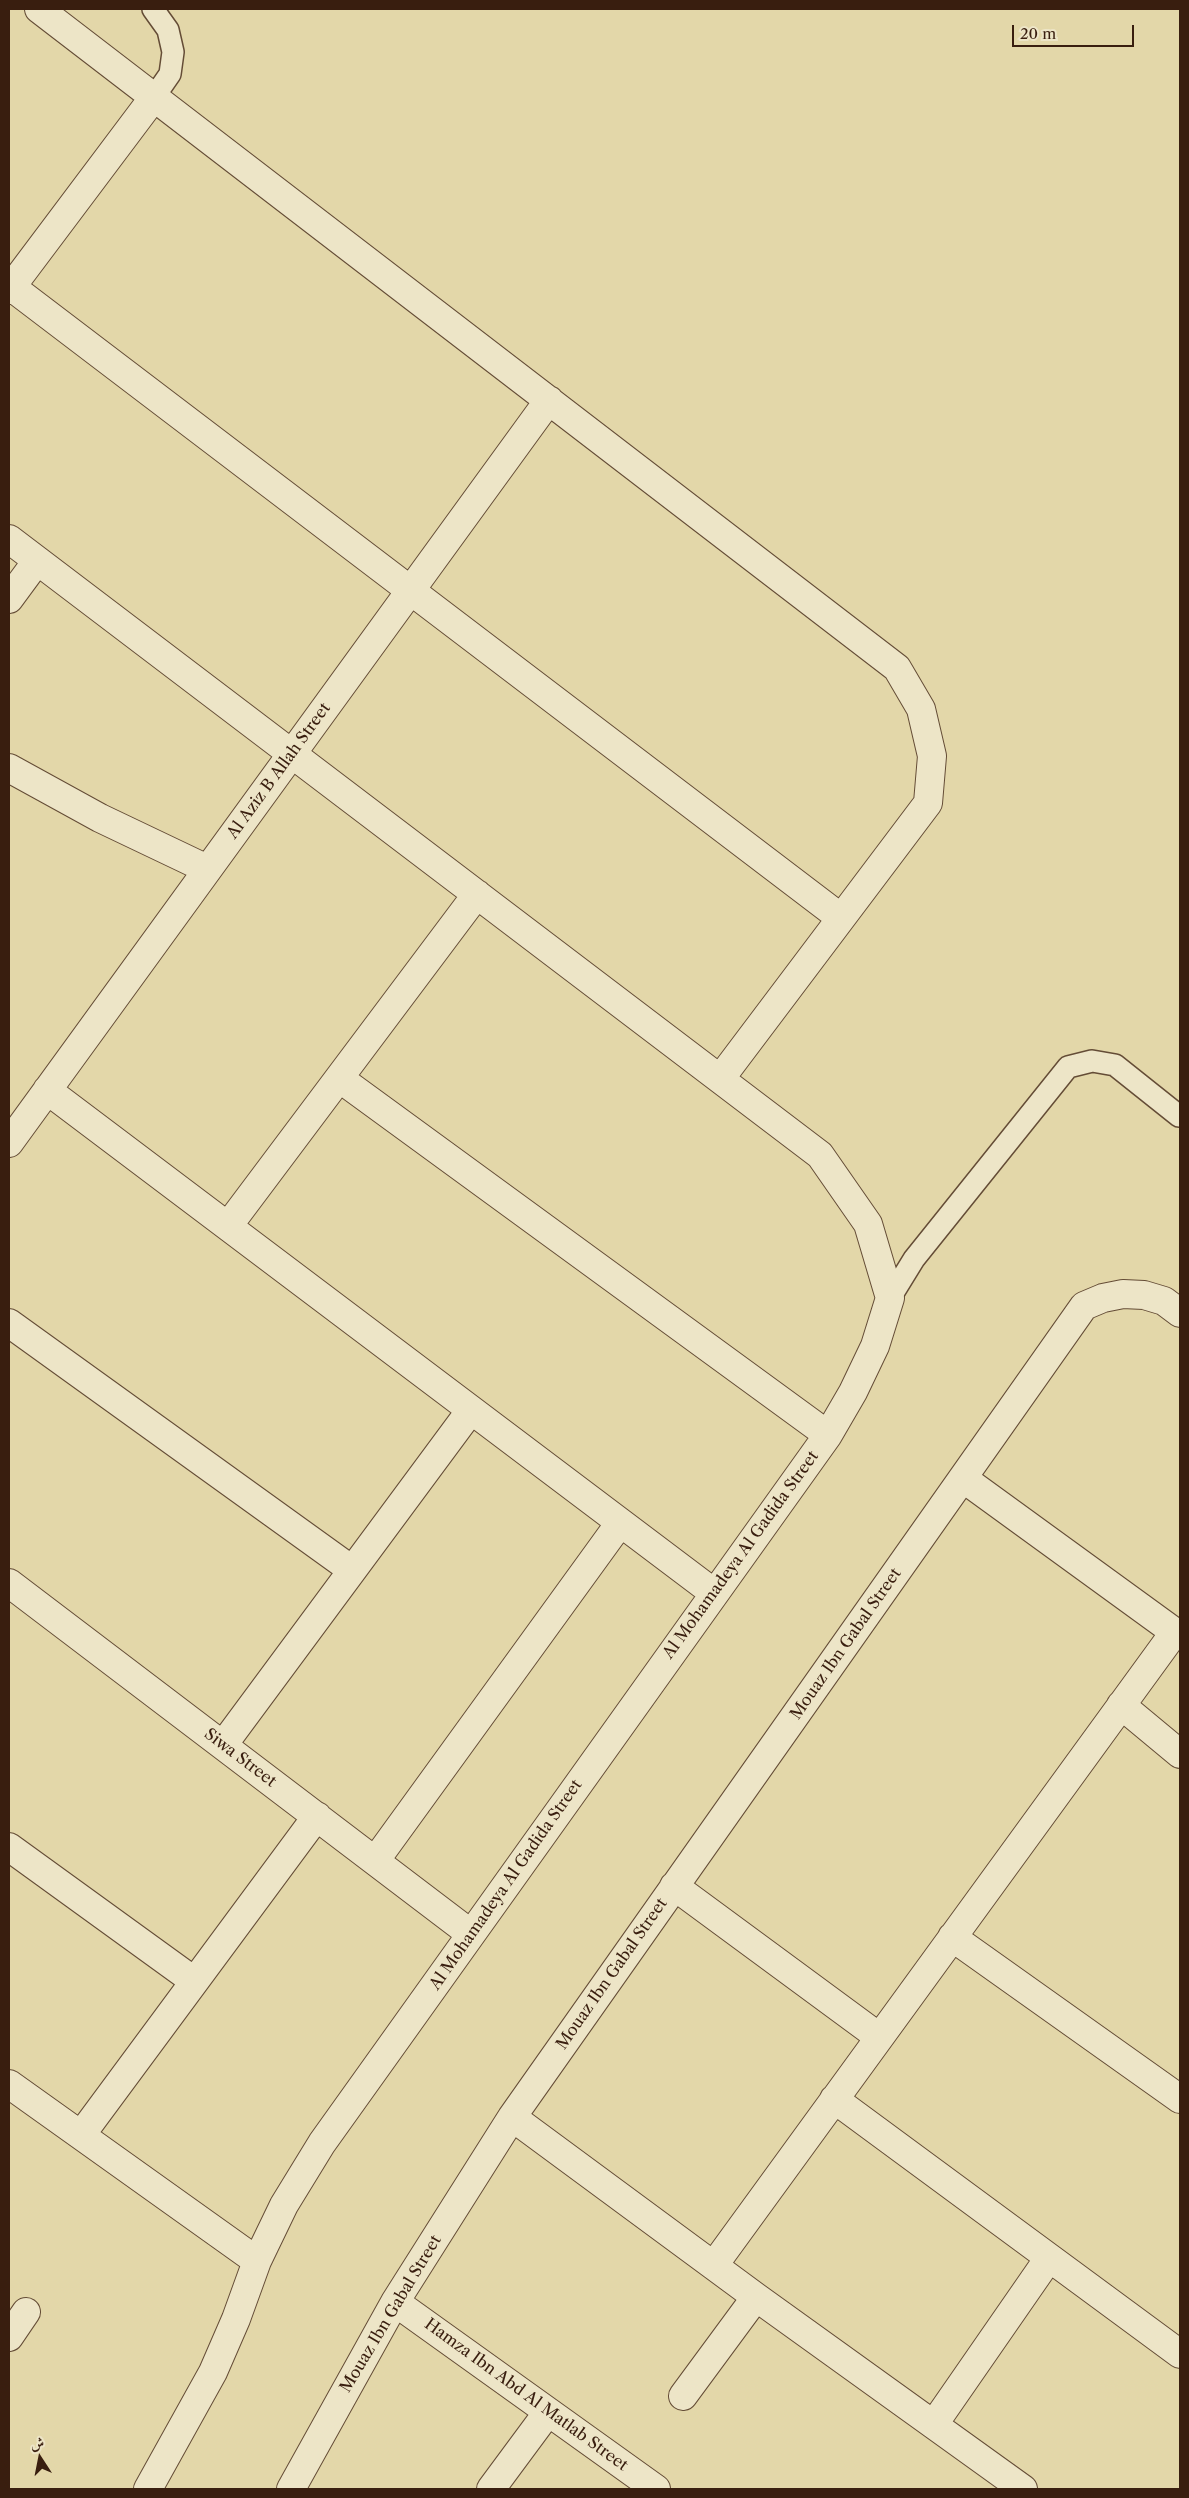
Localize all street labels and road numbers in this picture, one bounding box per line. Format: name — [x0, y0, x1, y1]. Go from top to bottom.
street label: Al Aziz B Allah Street — [223, 699, 335, 843]
street label: Al Mohamadeya Al Gadida Street — [659, 1447, 823, 1663]
street label: Mouaz Ibn Gabal Street — [786, 1565, 906, 1723]
street label: Siwa Street — [200, 1725, 280, 1791]
street label: Al Mohamadeya Al Gadida Street — [426, 1776, 586, 1994]
street label: Mouaz Ibn Gabal Street — [552, 1895, 672, 2053]
street label: Mouaz Ibn Gabal Street — [336, 2232, 446, 2396]
street label: Hamza Ibn Abd Al Matlab Street — [421, 2315, 631, 2475]

